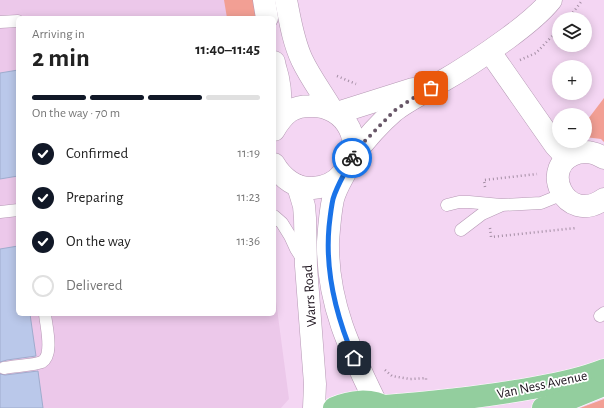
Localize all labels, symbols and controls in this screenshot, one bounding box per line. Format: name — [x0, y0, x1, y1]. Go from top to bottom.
map controls — [552, 12, 592, 148]
button: layers — [552, 12, 592, 52]
text: Arriving in — [32, 28, 85, 41]
text: 11:40–11:45 — [195, 42, 260, 57]
text: 2 min — [32, 45, 90, 71]
button: + — [552, 60, 592, 100]
pin — [414, 71, 448, 105]
icon: bag — [420, 77, 442, 99]
text: On the way · 70 m — [32, 107, 120, 120]
button: − — [552, 108, 592, 148]
courier — [332, 138, 372, 178]
icon: check — [32, 143, 54, 165]
text: Confirmed — [66, 146, 128, 161]
text: 11:19 — [237, 147, 260, 160]
icon: bike — [341, 147, 363, 169]
icon: check — [32, 187, 54, 209]
text: Preparing — [66, 190, 123, 205]
text: 11:23 — [237, 191, 260, 204]
icon: check — [32, 231, 54, 253]
text: On the way — [66, 234, 131, 249]
text: 11:36 — [237, 235, 260, 248]
street label: Warrs Road — [301, 264, 319, 328]
text: Delivered — [66, 278, 123, 293]
pin — [337, 341, 371, 375]
icon: home — [343, 347, 365, 369]
street label: Van Ness Avenue — [496, 369, 589, 401]

